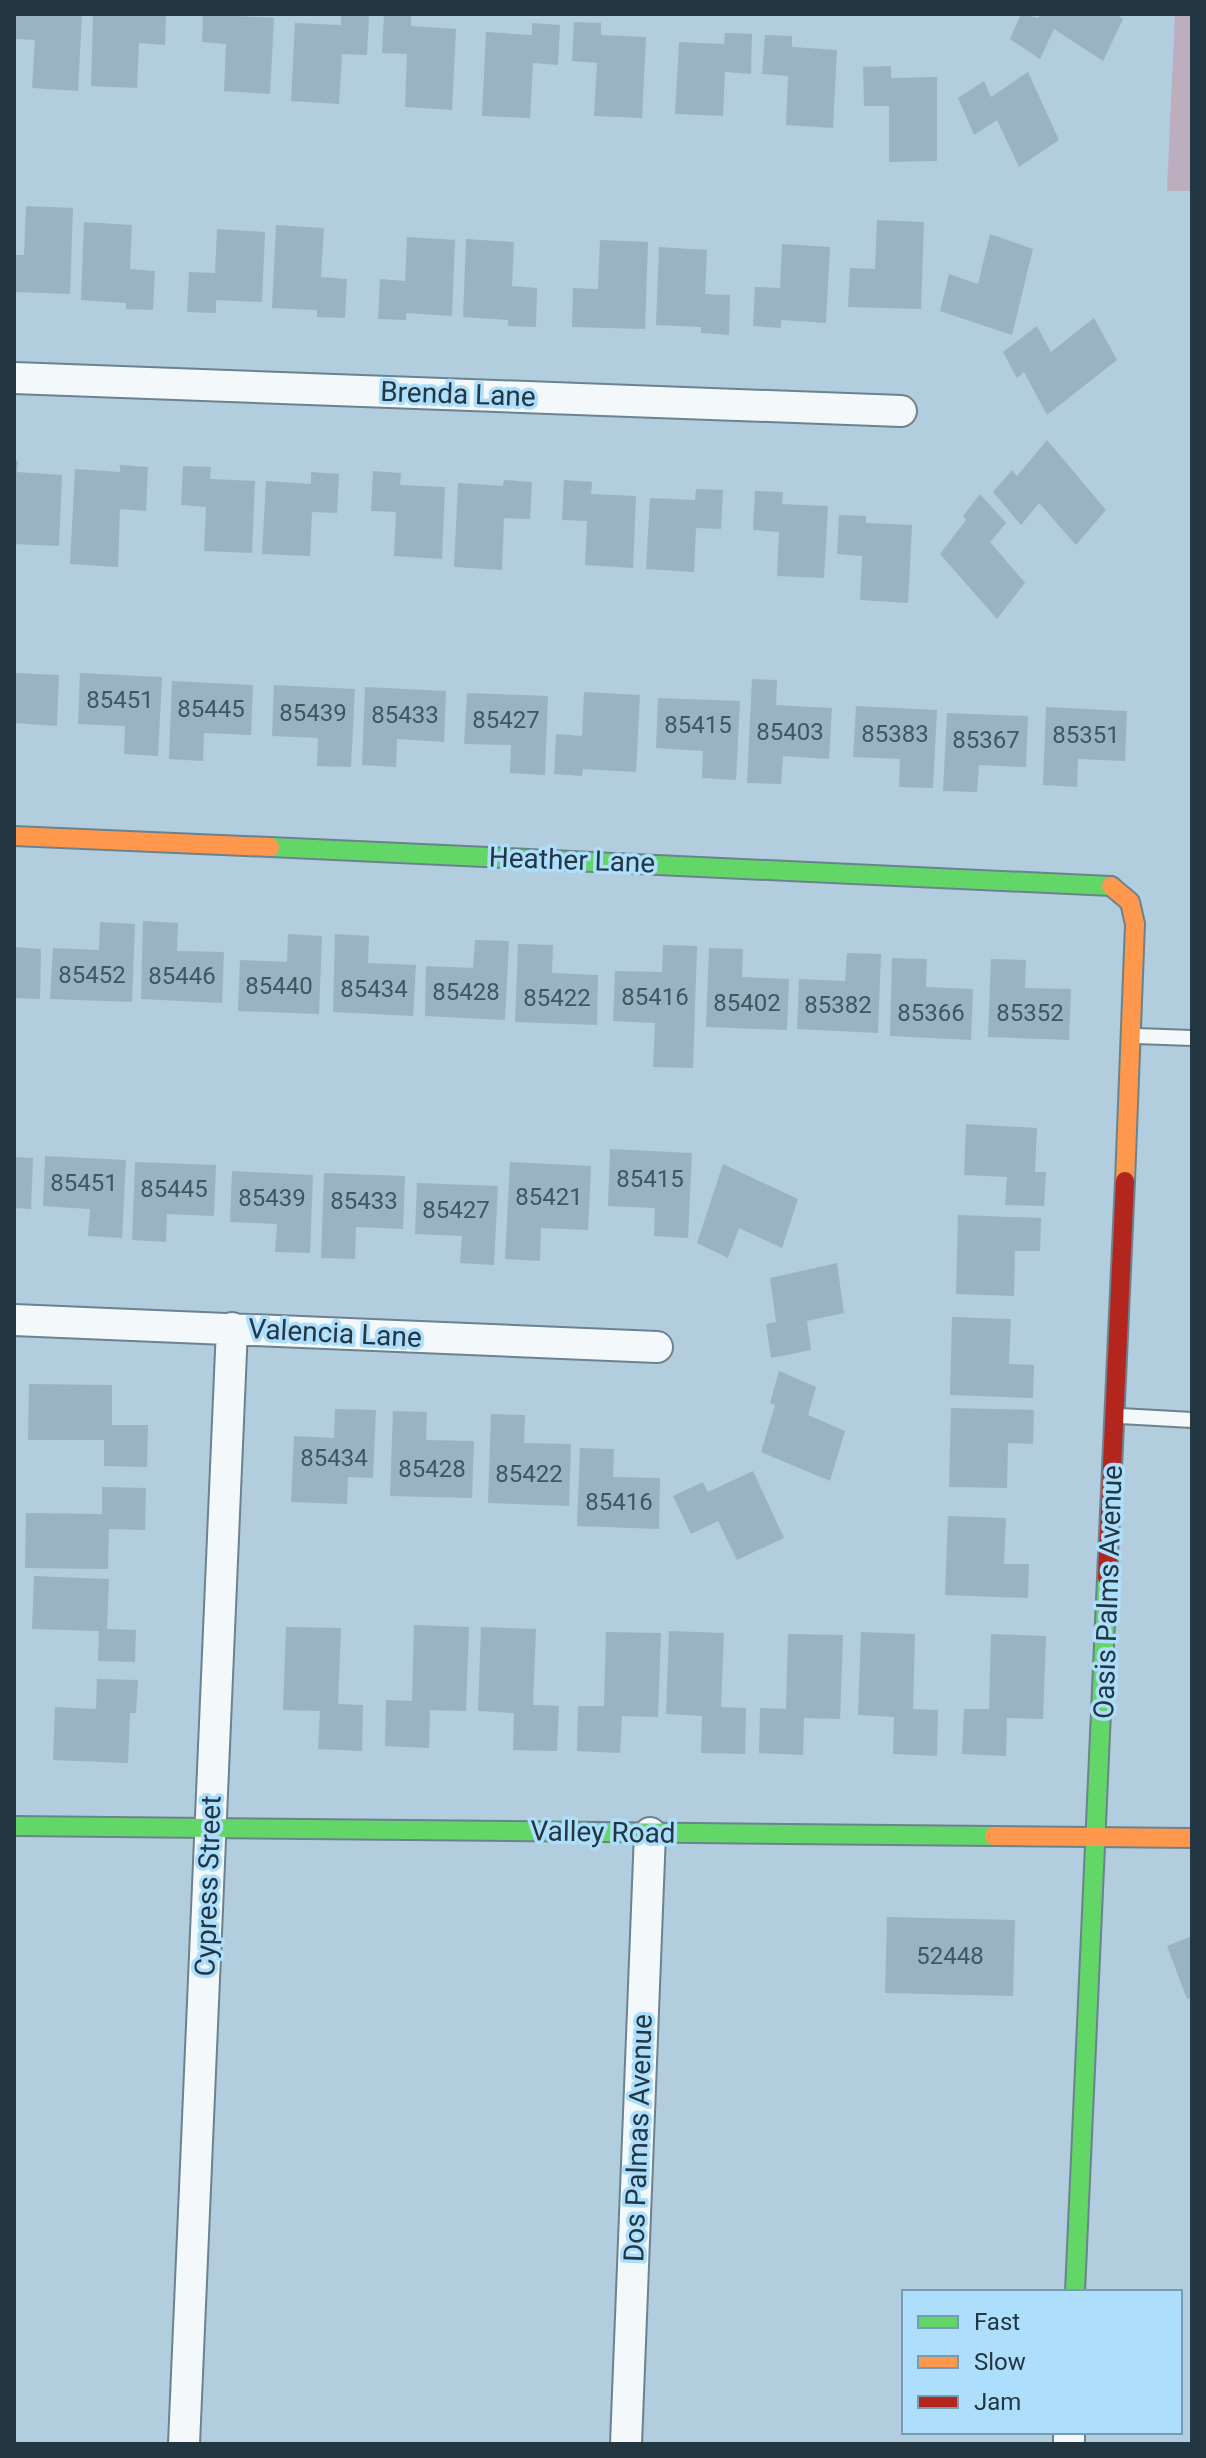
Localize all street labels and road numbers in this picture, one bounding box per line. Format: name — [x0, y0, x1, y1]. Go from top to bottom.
street label: Brenda Lane — [380, 375, 536, 413]
street label: Heather Lane — [488, 841, 656, 879]
street label: Valencia Lane — [247, 1312, 423, 1354]
street label: Oasis Palms Avenue — [1087, 1464, 1129, 1720]
street label: Cypress Street — [188, 1795, 228, 1977]
street label: Valley Road — [530, 1814, 676, 1850]
street label: Dos Palmas Avenue — [617, 2013, 659, 2263]

